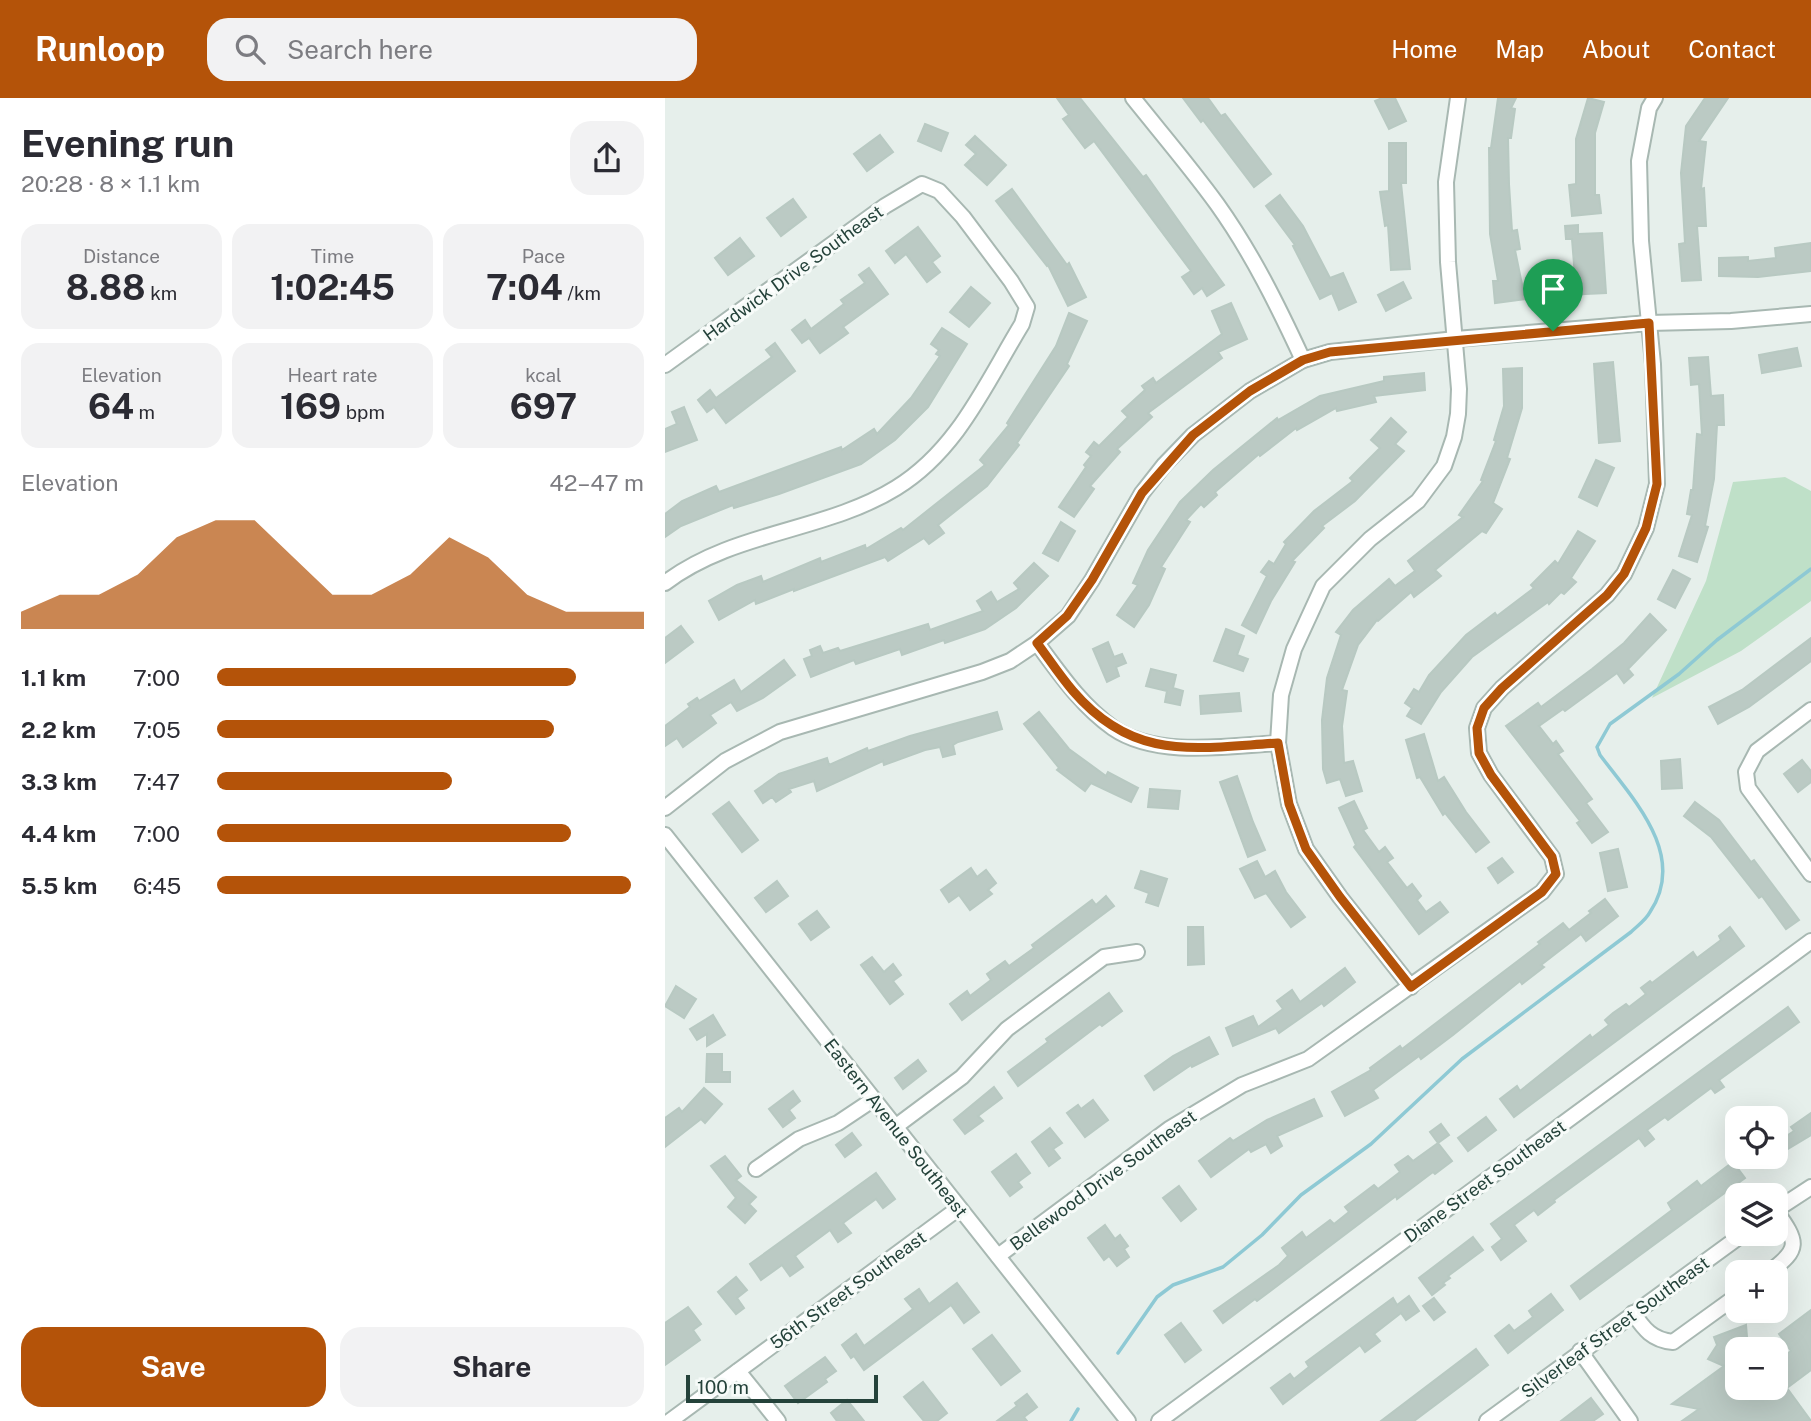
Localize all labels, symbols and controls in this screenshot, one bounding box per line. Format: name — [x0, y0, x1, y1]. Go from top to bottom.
search box — [207, 18, 697, 81]
text: Runloop — [35, 30, 165, 68]
icon: search — [231, 30, 269, 68]
text: Search here — [287, 34, 433, 65]
text: Home — [1391, 35, 1457, 63]
text: Map — [1495, 35, 1544, 63]
text: About — [1582, 35, 1650, 63]
text: Contact — [1688, 35, 1776, 63]
text: Evening run — [21, 121, 234, 166]
button: share — [570, 121, 644, 195]
text: 20:28 · 8 × 1.1 km — [21, 170, 200, 197]
street label: Hardwick Drive Southeast — [699, 201, 887, 345]
text: Distance — [83, 245, 160, 267]
text: Time — [311, 245, 354, 267]
text: Pace — [522, 245, 565, 267]
pin — [1523, 259, 1583, 331]
text: 8.88 — [66, 267, 146, 308]
text: 1:02:45 — [270, 267, 395, 308]
text: 7:04 — [486, 267, 563, 308]
icon: arrive — [1534, 270, 1572, 308]
text: km — [146, 282, 177, 304]
text: /km — [563, 282, 601, 304]
text: Elevation — [81, 364, 162, 386]
text: Heart rate — [288, 364, 377, 386]
text: kcal — [525, 364, 562, 386]
text: 64 — [88, 386, 134, 427]
text: 169 — [280, 386, 341, 427]
text: 697 — [510, 386, 577, 427]
text: m — [134, 401, 155, 423]
text: bpm — [341, 401, 385, 423]
text: Elevation — [21, 469, 119, 496]
text: 42–47 m — [549, 469, 644, 496]
text: 1.1 km — [21, 664, 86, 691]
text: 7:00 — [133, 664, 180, 691]
text: 2.2 km — [21, 716, 96, 743]
text: 7:05 — [133, 716, 181, 743]
text: 3.3 km — [21, 768, 97, 795]
text: 7:47 — [133, 768, 180, 795]
text: 4.4 km — [21, 820, 96, 847]
text: 7:00 — [133, 820, 180, 847]
text: 5.5 km — [21, 872, 97, 899]
text: 6:45 — [133, 872, 181, 899]
street label: Eastern Avenue Southeast — [820, 1035, 972, 1221]
street label: Bellewood Drive Southeast — [1006, 1105, 1200, 1255]
map controls — [1725, 1106, 1788, 1400]
button: locate — [1725, 1106, 1788, 1169]
street label: Diane Street Southeast — [1400, 1115, 1570, 1247]
button: layers — [1725, 1183, 1788, 1246]
street label: 56th Street Southeast — [766, 1226, 930, 1354]
street label: Silverleaf Street Southeast — [1517, 1252, 1713, 1402]
button: + — [1725, 1260, 1788, 1323]
button: Save — [21, 1327, 326, 1407]
button: Share — [340, 1327, 644, 1407]
button: − — [1725, 1337, 1788, 1400]
scale bar — [686, 1372, 879, 1404]
text: 100 m — [697, 1376, 749, 1398]

